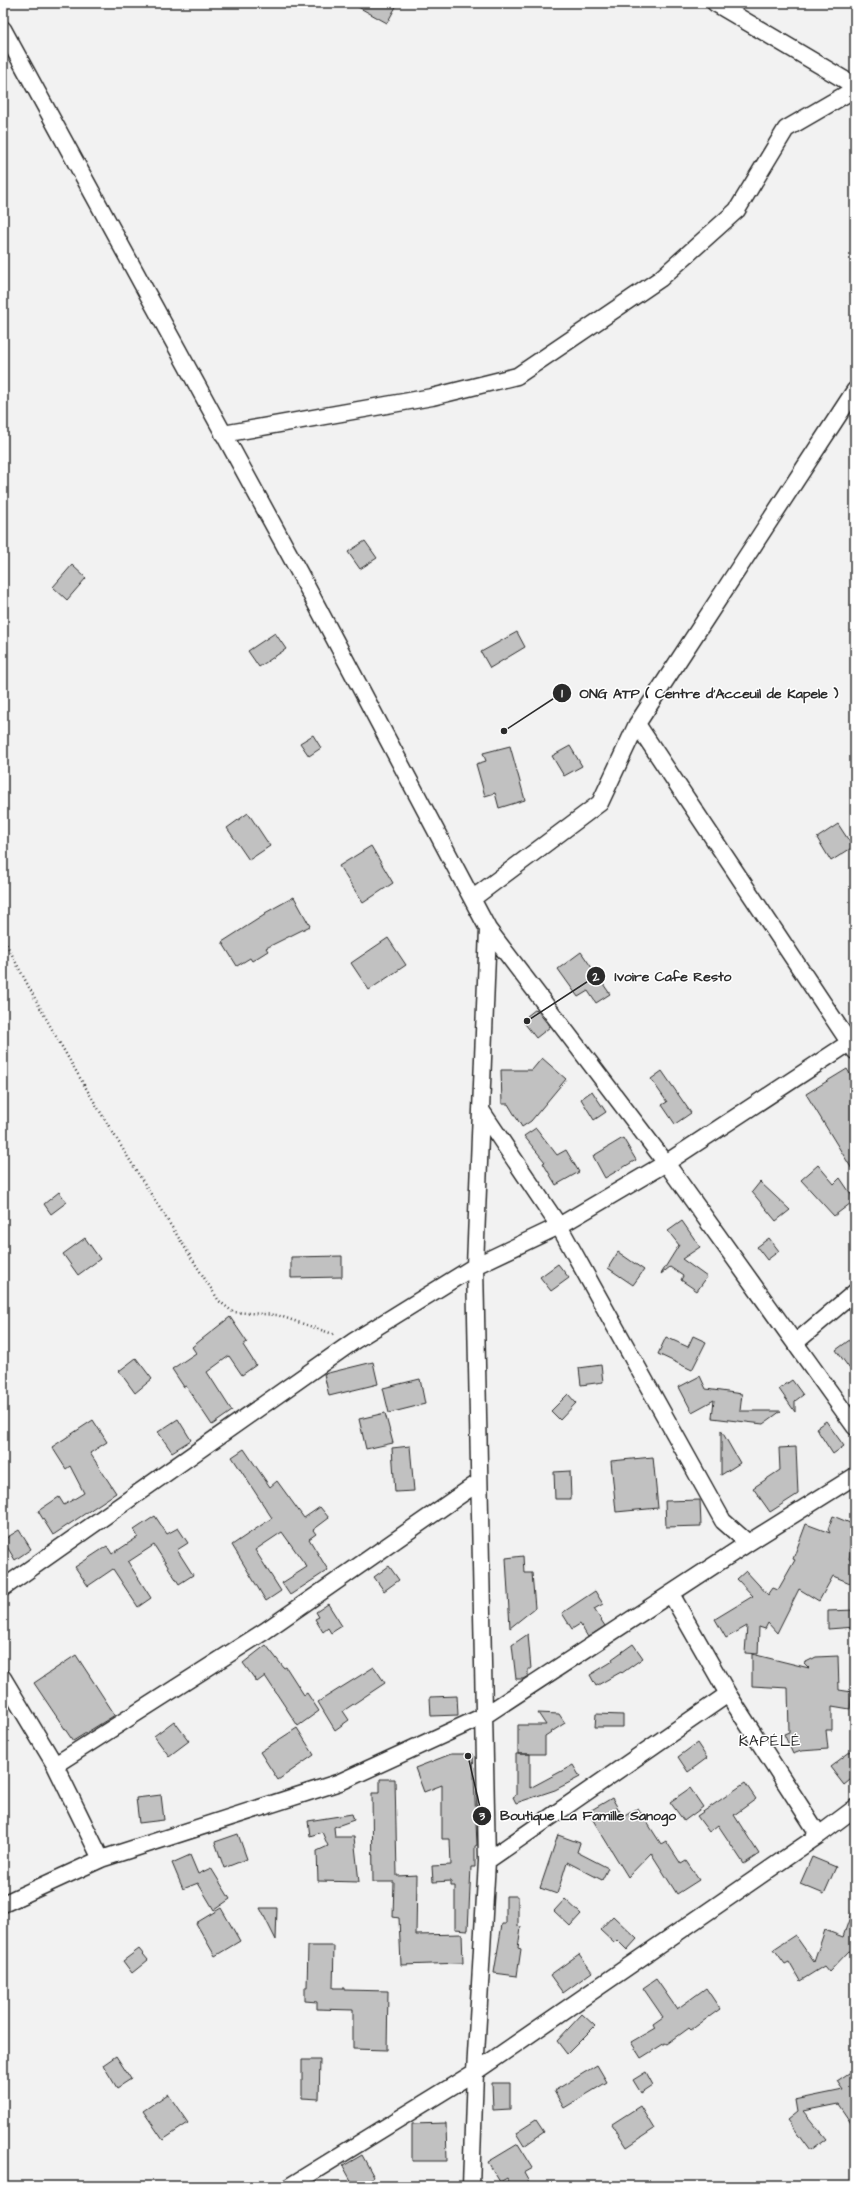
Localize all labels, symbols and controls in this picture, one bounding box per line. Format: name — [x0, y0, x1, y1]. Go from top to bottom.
callout: ONG ATP ( Centre d'Acceuil de Kapele ) — [552, 680, 847, 706]
text: ONG ATP ( Centre d'Acceuil de Kapele ) — [580, 684, 839, 704]
text: 1 — [561, 685, 563, 702]
callout: Ivoire Cafe Resto — [586, 963, 739, 989]
text: Ivoire Cafe Resto — [615, 967, 732, 987]
text: 2 — [592, 969, 600, 986]
district label: KAPÉLÉ — [739, 1731, 801, 1752]
callout: Boutique La Famille Sanogo — [472, 1803, 684, 1829]
text: Boutique La Famille Sanogo — [500, 1806, 676, 1827]
text: 3 — [478, 1808, 486, 1825]

